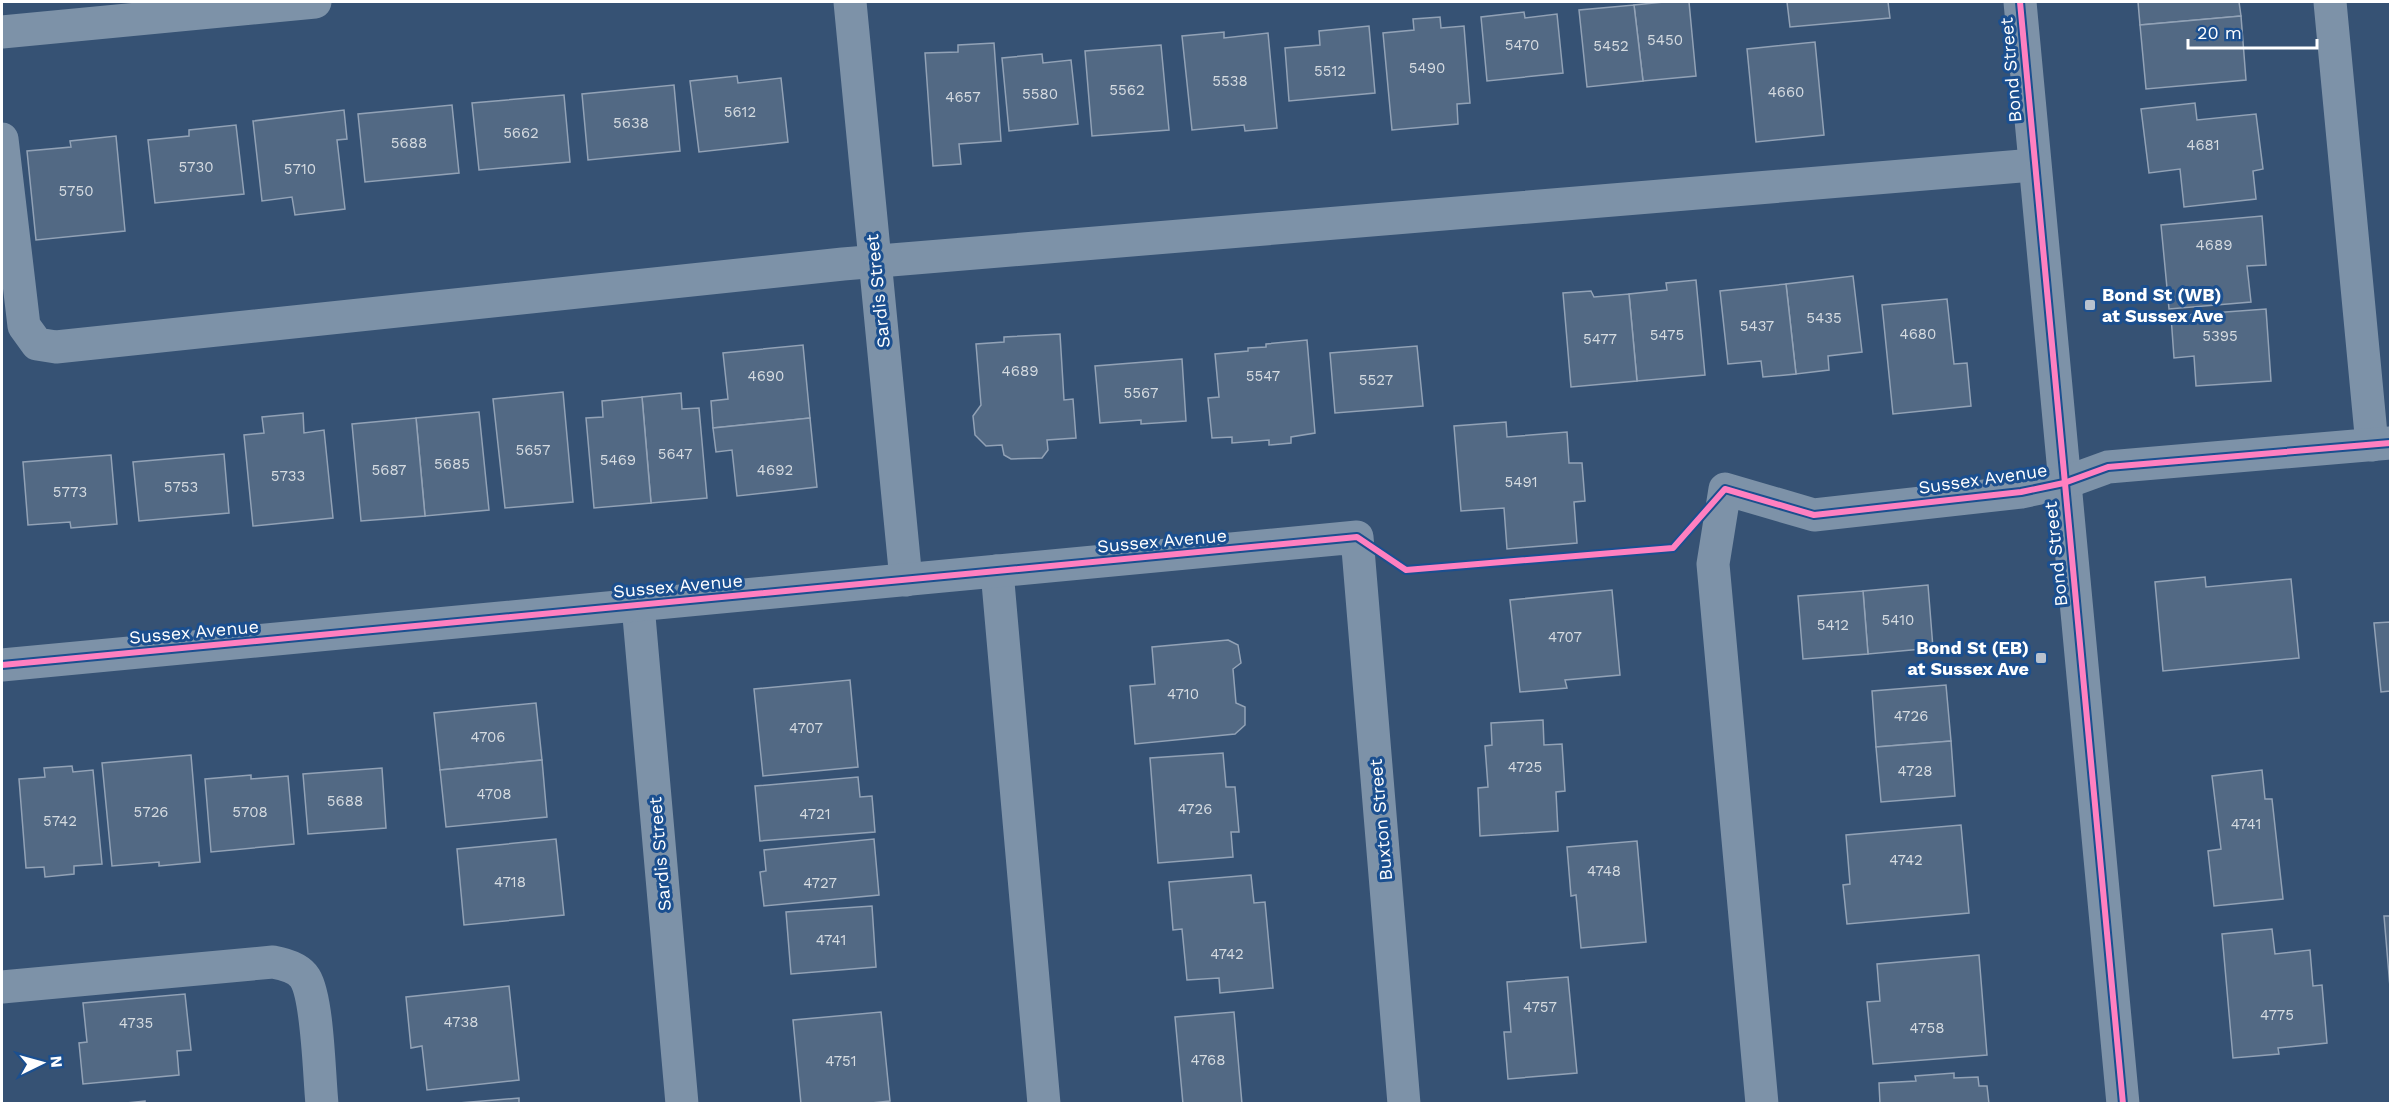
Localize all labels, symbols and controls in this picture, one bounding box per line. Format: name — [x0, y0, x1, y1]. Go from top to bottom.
scale bar — [2188, 12, 2317, 50]
street label: Bond Street — [1995, 16, 2026, 123]
text: 20 m — [2197, 22, 2242, 43]
house number: 5450 — [1647, 31, 1683, 49]
house number: 5470 — [1505, 36, 1539, 54]
house number: 5452 — [1593, 37, 1629, 55]
house number: 5490 — [1409, 59, 1445, 77]
house number: 5512 — [1314, 62, 1346, 80]
house number: 5538 — [1212, 72, 1248, 90]
house number: 5562 — [1109, 81, 1145, 99]
house number: 4660 — [1768, 83, 1804, 101]
house number: 5580 — [1022, 85, 1058, 103]
house number: 4657 — [945, 88, 981, 106]
house number: 5612 — [724, 103, 756, 121]
house number: 5638 — [613, 114, 649, 132]
house number: 5662 — [503, 124, 539, 142]
house number: 5688 — [391, 134, 427, 152]
house number: 4681 — [2186, 136, 2220, 154]
house number: 5730 — [178, 158, 214, 176]
house number: 5710 — [284, 160, 316, 178]
house number: 5750 — [58, 182, 94, 200]
street label: Sardis Street — [861, 233, 894, 349]
house number: 4689 — [2196, 236, 2232, 254]
place label: Bond St (WB) at Sussex Ave — [2102, 284, 2224, 326]
marker: Bond St (WB) at Sussex Ave — [2083, 298, 2097, 312]
house number: 5435 — [1806, 309, 1842, 327]
house number: 5437 — [1740, 317, 1774, 335]
house number: 4680 — [1900, 325, 1936, 343]
house number: 5475 — [1650, 326, 1684, 344]
house number: 5395 — [2202, 327, 2238, 345]
house number: 5477 — [1583, 330, 1617, 348]
house number: 4689 — [1002, 362, 1038, 380]
house number: 4690 — [748, 367, 784, 385]
house number: 5547 — [1246, 367, 1280, 385]
house number: 5527 — [1359, 371, 1393, 389]
house number: 5567 — [1124, 384, 1158, 402]
house number: 5657 — [516, 441, 551, 459]
house number: 5647 — [658, 445, 692, 463]
house number: 5469 — [600, 451, 636, 469]
house number: 5685 — [434, 455, 470, 473]
street label: Sussex Avenue — [1917, 459, 2049, 498]
house number: 5687 — [372, 461, 406, 479]
house number: 4692 — [757, 461, 793, 479]
house number: 5733 — [271, 467, 305, 485]
house number: 5491 — [1504, 473, 1538, 491]
house number: 5753 — [164, 478, 198, 496]
house number: 5773 — [53, 483, 87, 501]
street label: Bond Street — [2040, 500, 2071, 608]
street label: Sussex Avenue — [1096, 524, 1228, 557]
street label: Sussex Avenue — [612, 569, 744, 602]
house number: 5410 — [1882, 611, 1914, 629]
street label: Sussex Avenue — [128, 615, 260, 648]
house number: 5412 — [1817, 616, 1849, 634]
house number: 4707 — [1548, 628, 1582, 646]
place label: Bond St (EB) at Sussex Ave — [1907, 637, 2029, 679]
marker: Bond St (EB) at Sussex Ave — [2034, 651, 2048, 665]
house number: 4710 — [1167, 685, 1199, 703]
house number: 4726 — [1894, 707, 1928, 725]
house number: 4707 — [789, 719, 823, 737]
house number: 4706 — [471, 728, 505, 746]
street label: Buxton Street — [1365, 758, 1396, 882]
house number: 4725 — [1508, 758, 1542, 776]
house number: 4728 — [1898, 762, 1932, 780]
house number: 4708 — [476, 785, 512, 803]
house number: 5688 — [327, 792, 363, 810]
street label: Sardis Street — [644, 796, 675, 912]
house number: 4726 — [1178, 800, 1212, 818]
house number: 5726 — [133, 803, 169, 821]
house number: 5708 — [232, 803, 268, 821]
house number: 4721 — [799, 805, 831, 823]
house number: 5742 — [43, 812, 77, 830]
house number: 4741 — [2231, 815, 2261, 833]
house number: 4742 — [1889, 851, 1923, 869]
house number: 4748 — [1587, 862, 1621, 880]
house number: 4718 — [494, 873, 526, 891]
house number: 4727 — [803, 874, 837, 892]
house number: 4741 — [816, 931, 846, 949]
house number: 4742 — [1210, 945, 1244, 963]
house number: 4757 — [1523, 998, 1557, 1016]
house number: 4775 — [2260, 1006, 2294, 1024]
house number: 4738 — [444, 1013, 478, 1031]
house number: 4735 — [119, 1014, 153, 1032]
house number: 4758 — [1910, 1019, 1944, 1037]
north arrow — [12, 1033, 72, 1093]
house number: 4768 — [1191, 1051, 1225, 1069]
house number: 4751 — [825, 1052, 857, 1070]
text: N — [46, 1055, 66, 1068]

